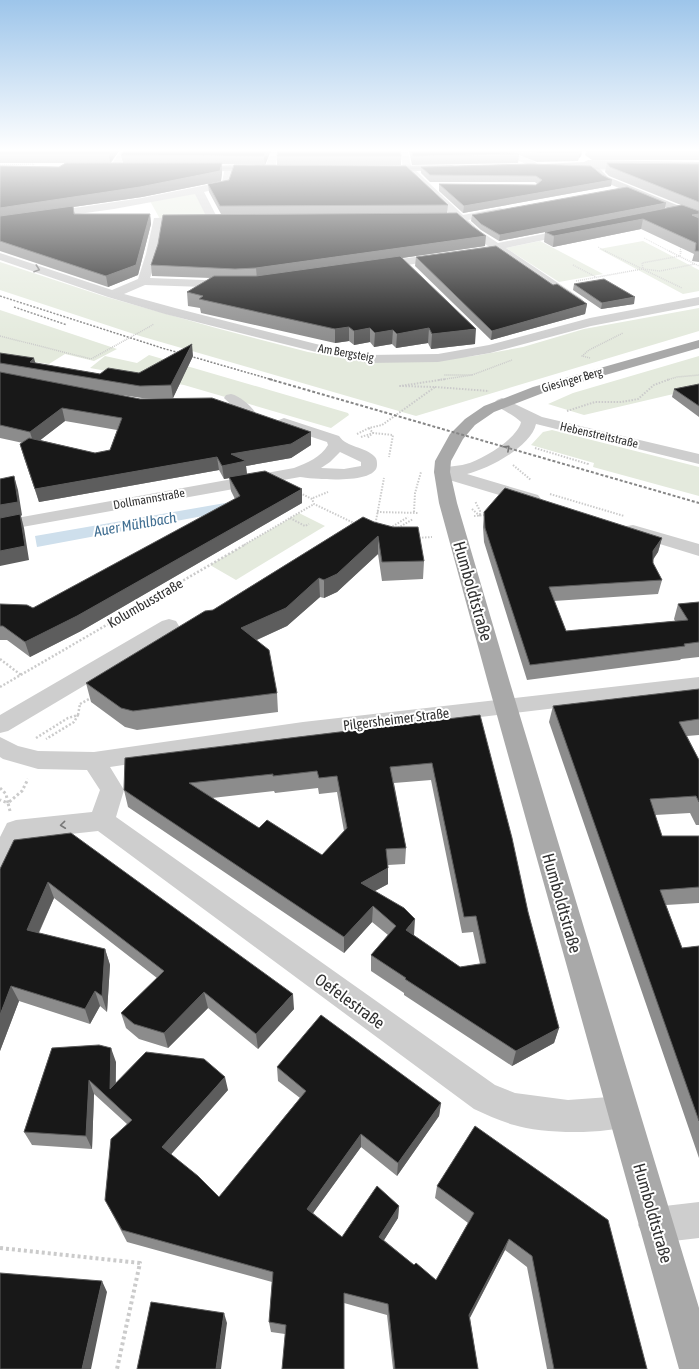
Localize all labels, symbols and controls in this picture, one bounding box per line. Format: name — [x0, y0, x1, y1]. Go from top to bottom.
one-way arrow — [33, 264, 40, 272]
street label: Am Bergsteig — [317, 341, 376, 365]
street label: Giesinger Berg — [540, 364, 605, 395]
street label: Hebenstreitstraße — [558, 419, 640, 451]
one-way arrow — [502, 445, 510, 453]
street label: Dollmannstraße — [112, 486, 186, 512]
water label: Auer Mühlbach — [92, 508, 178, 540]
street label: Humboldtstraße — [449, 539, 497, 643]
street label: Kolumbusstraße — [104, 575, 186, 631]
street label: Pilgersheimer Straße — [342, 705, 450, 733]
one-way arrow — [60, 821, 66, 830]
street label: Humboldtstraße — [538, 851, 586, 955]
street label: Oefelestraße — [311, 969, 389, 1033]
street label: Humboldtstraße — [629, 1161, 677, 1265]

